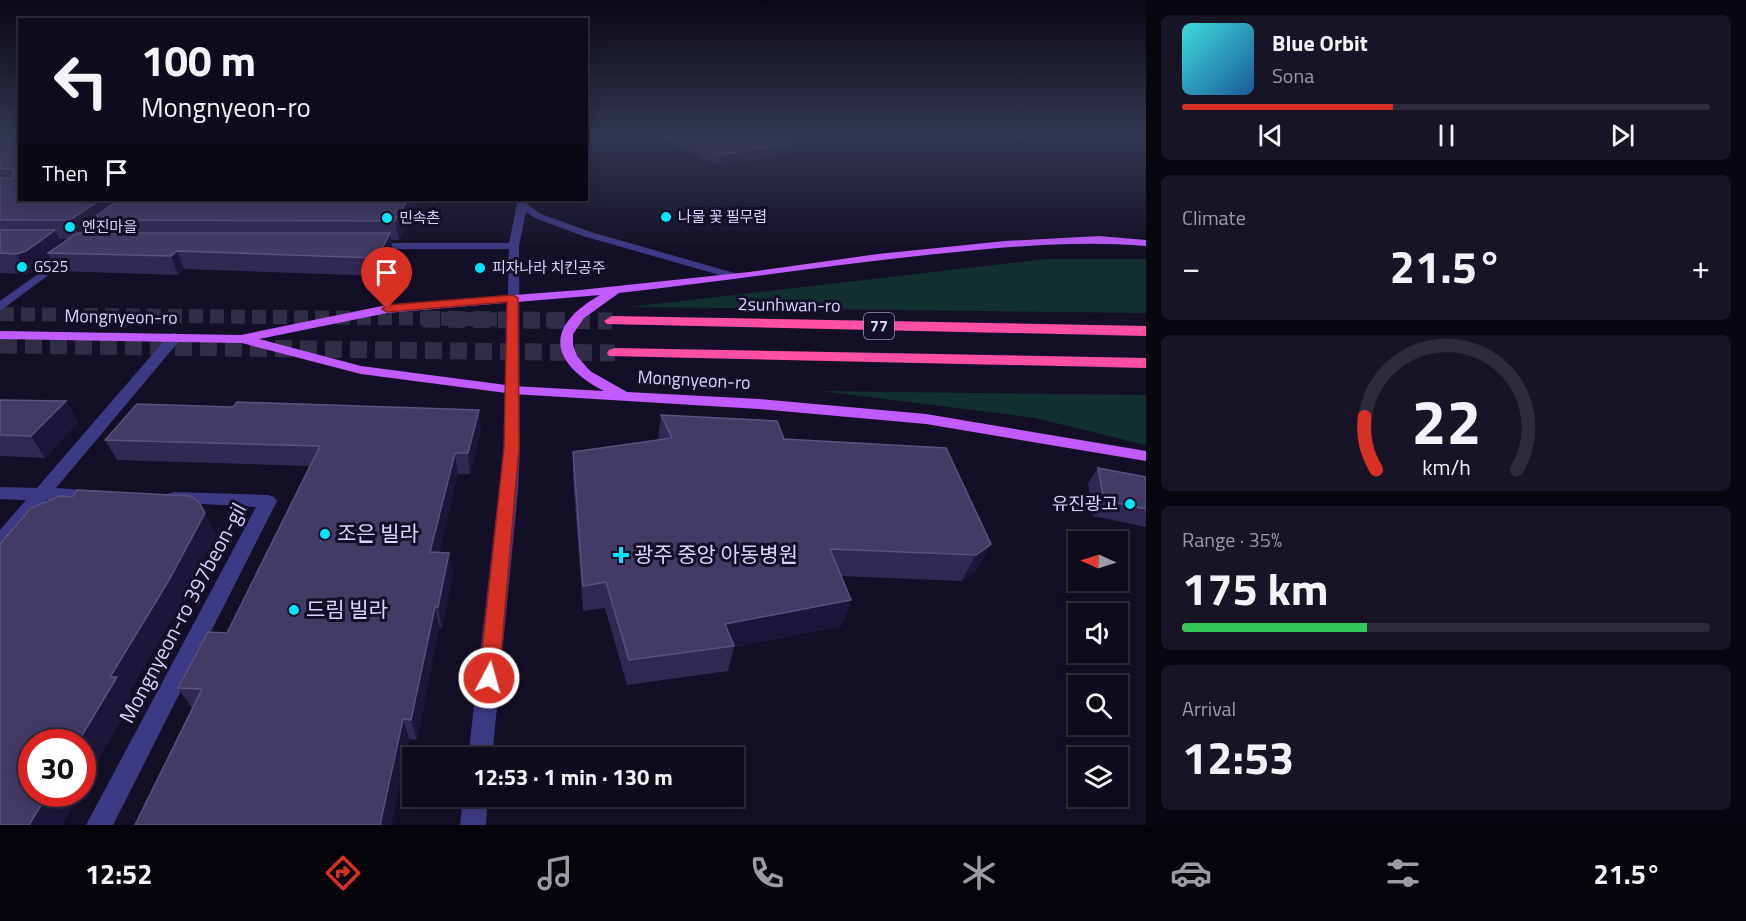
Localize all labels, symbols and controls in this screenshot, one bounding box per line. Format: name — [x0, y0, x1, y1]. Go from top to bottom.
text: Blue Orbit — [1272, 26, 1368, 60]
text: 100 m — [141, 28, 256, 92]
icon: left — [42, 42, 120, 120]
text: Sona — [1272, 60, 1314, 91]
text: Mongnyeon-ro — [141, 86, 311, 127]
icon: previous — [1254, 119, 1287, 152]
icon: pause — [1430, 119, 1463, 152]
icon: next — [1606, 119, 1639, 152]
text: Then — [42, 156, 88, 190]
icon: arrive — [100, 156, 133, 189]
text: Climate — [1182, 202, 1246, 233]
place label: 나물 꽃 필무렵 — [678, 205, 767, 228]
place label: 민속촌 — [399, 206, 440, 229]
marker: 나물 꽃 필무렵 — [659, 210, 673, 224]
marker: 민속촌 — [380, 211, 394, 225]
place label: 엔진마을 — [82, 215, 137, 238]
marker: 엔진마을 — [63, 220, 77, 234]
text: 21.5° — [1390, 232, 1502, 300]
text: − — [1182, 242, 1200, 292]
text: + — [1692, 242, 1710, 292]
pin — [361, 247, 412, 309]
place label: GS25 — [34, 255, 68, 278]
icon: arrive — [370, 256, 403, 289]
place label: 피자나라 치킨공주 — [492, 256, 606, 279]
marker: GS25 — [15, 260, 29, 274]
marker: 피자나라 치킨공주 — [473, 261, 487, 275]
street label: 2sunhwan-ro — [737, 290, 841, 319]
street label: Mongnyeon-ro — [64, 302, 178, 331]
road number: 77 — [864, 313, 894, 339]
street label: Mongnyeon-ro — [637, 363, 751, 396]
text: 22 — [1411, 373, 1481, 468]
text: km/h — [1422, 451, 1470, 483]
place label: 유진광고 — [1052, 490, 1118, 517]
street label: Mongnyeon-ro 397beon-gil — [110, 497, 254, 728]
marker: 유진광고 — [1123, 497, 1137, 511]
place label: 조은 빌라 — [337, 517, 419, 549]
text: Range · 35% — [1182, 524, 1282, 555]
marker: 조은 빌라 — [318, 527, 332, 541]
north arrow — [1068, 531, 1128, 591]
map controls — [1068, 531, 1128, 807]
place label: 광주 중앙 아동병원 — [634, 538, 798, 570]
marker: 광주 중앙 아동병원 — [612, 546, 630, 564]
text: 175 km — [1182, 554, 1328, 622]
place label: 드림 빌라 — [306, 593, 388, 625]
marker: 드림 빌라 — [287, 603, 301, 617]
button: sound — [1068, 603, 1128, 663]
position arrow — [457, 646, 521, 710]
button: search — [1068, 675, 1128, 735]
text: Arrival — [1182, 693, 1236, 724]
text: 12:53 — [1182, 723, 1294, 791]
speed limit sign: 30 — [18, 729, 96, 807]
button: layers — [1068, 747, 1128, 807]
text: 12:53 · 1 min · 130 m — [473, 760, 673, 794]
icon: directions — [322, 852, 364, 894]
icon: music — [534, 852, 576, 894]
icon: phone — [746, 852, 788, 894]
icon: climate — [958, 852, 1000, 894]
icon: car — [1170, 852, 1212, 894]
icon: filters — [1382, 852, 1424, 894]
text: 12:52 — [85, 853, 152, 894]
text: 21.5° — [1594, 853, 1661, 894]

